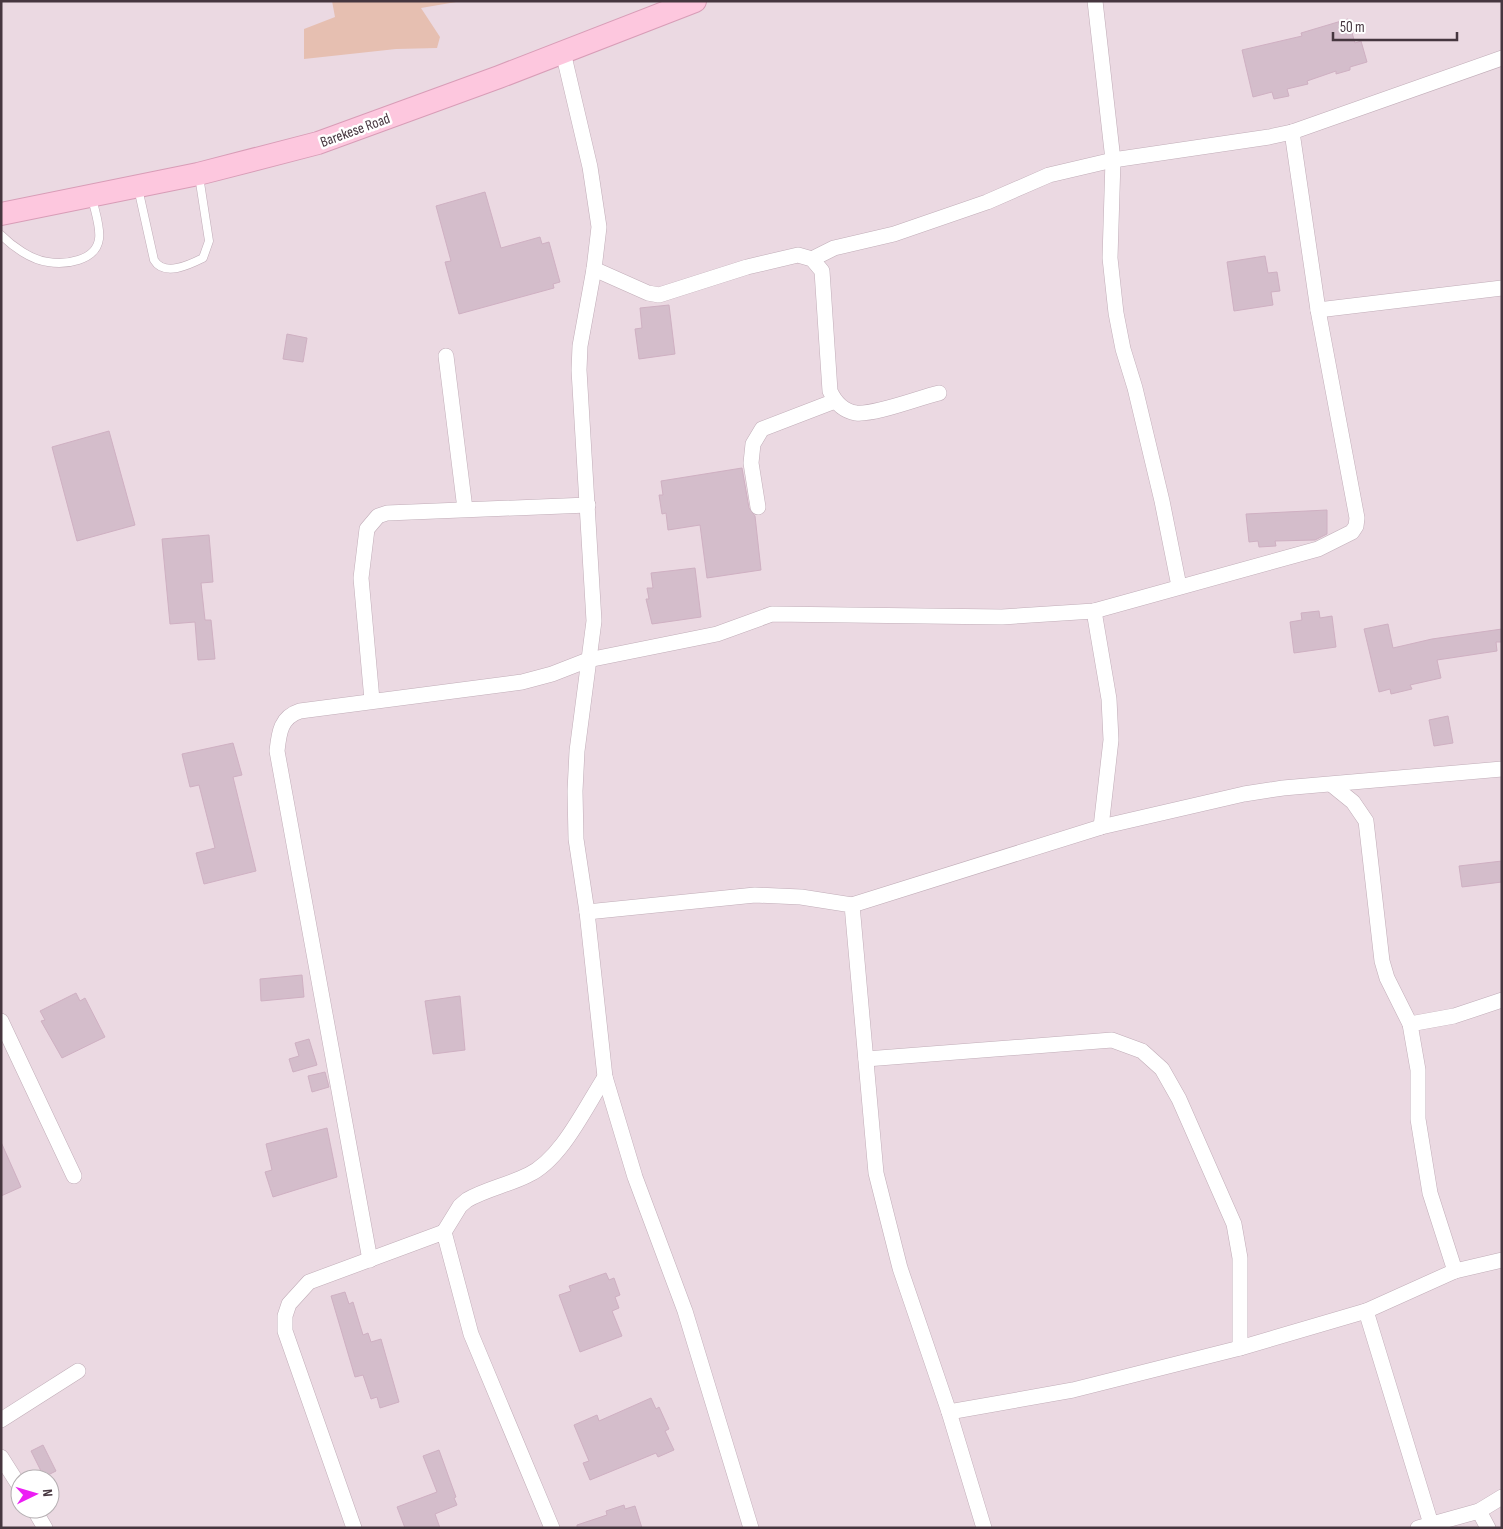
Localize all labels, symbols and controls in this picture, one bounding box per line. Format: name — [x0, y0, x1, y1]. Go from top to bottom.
scale bar — [1333, 10, 1457, 42]
text: 50 m — [1340, 18, 1365, 37]
street label: Barekese Road — [318, 109, 393, 152]
north arrow — [10, 1469, 60, 1519]
text: N — [39, 1488, 56, 1497]

